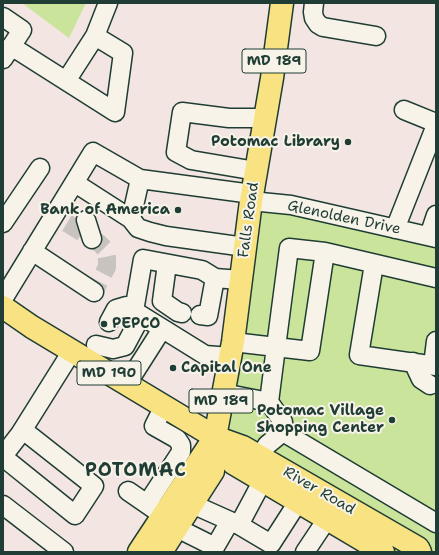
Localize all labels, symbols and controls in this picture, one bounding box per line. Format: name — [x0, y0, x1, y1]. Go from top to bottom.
road number: MD 189 — [242, 49, 306, 73]
place label: Potomac Library — [211, 133, 340, 151]
marker: Potomac Library — [343, 137, 353, 147]
street label: Falls Road — [235, 181, 263, 259]
street label: Glenolden Drive — [286, 197, 402, 239]
place label: Bank of America — [40, 201, 170, 219]
marker: Bank of America — [173, 205, 183, 215]
place label: PEPCO — [112, 315, 160, 333]
marker: PEPCO — [99, 319, 109, 329]
place label: Capital One — [181, 359, 272, 377]
road number: MD 190 — [77, 361, 141, 385]
marker: Capital One — [168, 363, 178, 373]
road number: MD 189 — [189, 389, 253, 413]
place label: Potomac Village Shopping Center — [256, 402, 384, 437]
marker: Potomac Village Shopping Center — [387, 415, 397, 425]
district label: POTOMAC — [85, 460, 187, 482]
street label: River Road — [280, 463, 358, 519]

